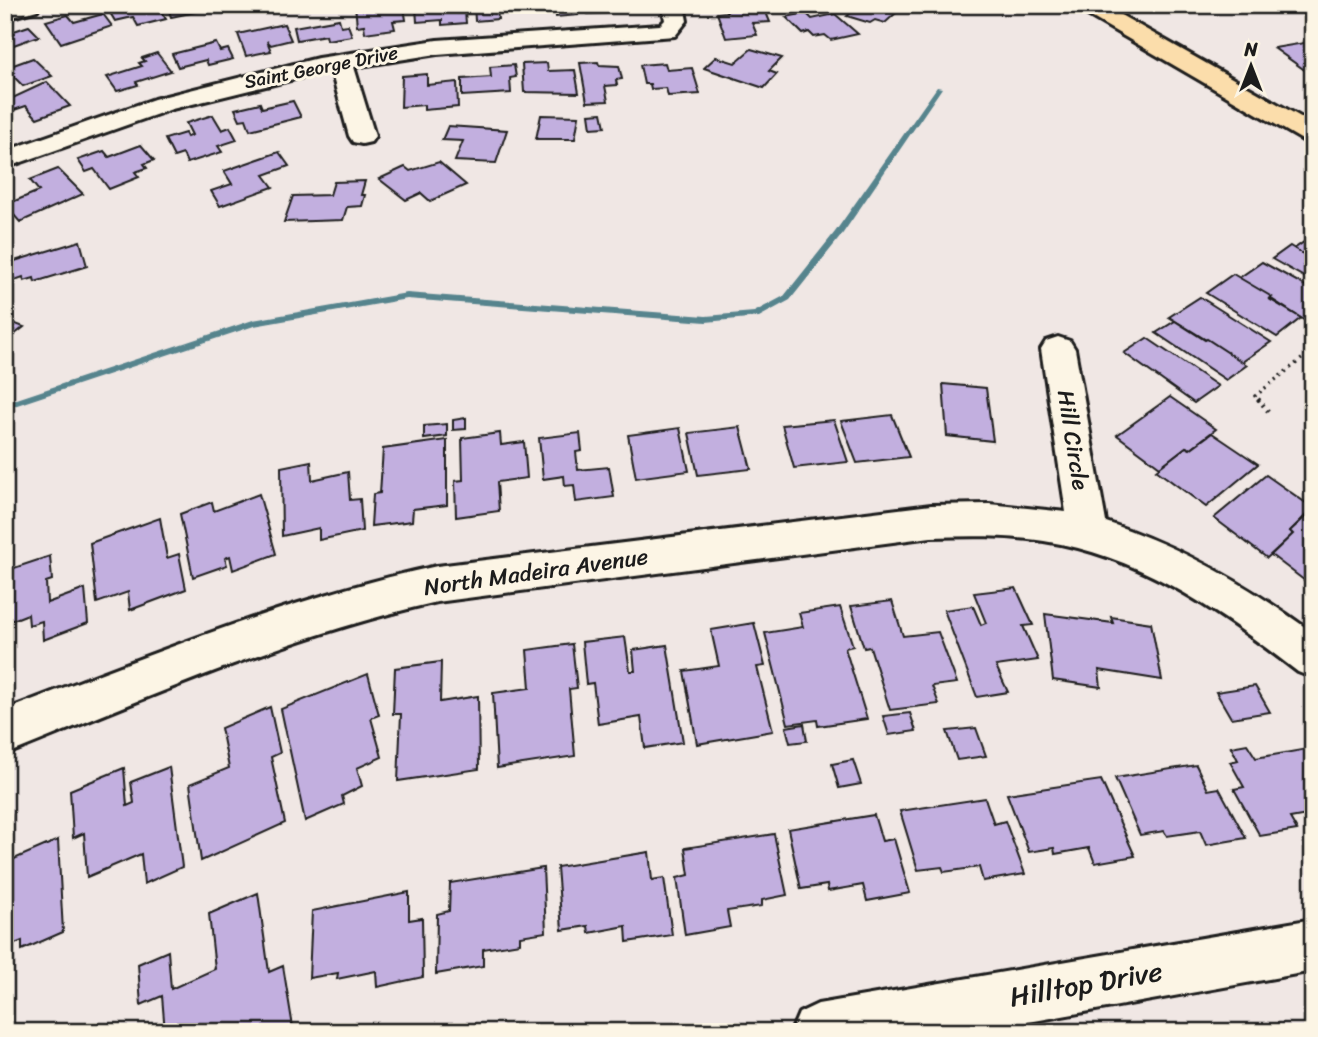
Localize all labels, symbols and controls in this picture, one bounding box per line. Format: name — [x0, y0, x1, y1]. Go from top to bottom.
north arrow — [1216, 32, 1286, 102]
text: N — [1243, 33, 1258, 66]
street label: Saint George Drive — [241, 36, 401, 98]
street label: Hill Circle — [1045, 387, 1101, 493]
street label: North Madeira Avenue — [421, 536, 651, 608]
street label: Hilltop Drive — [1006, 946, 1166, 1022]

